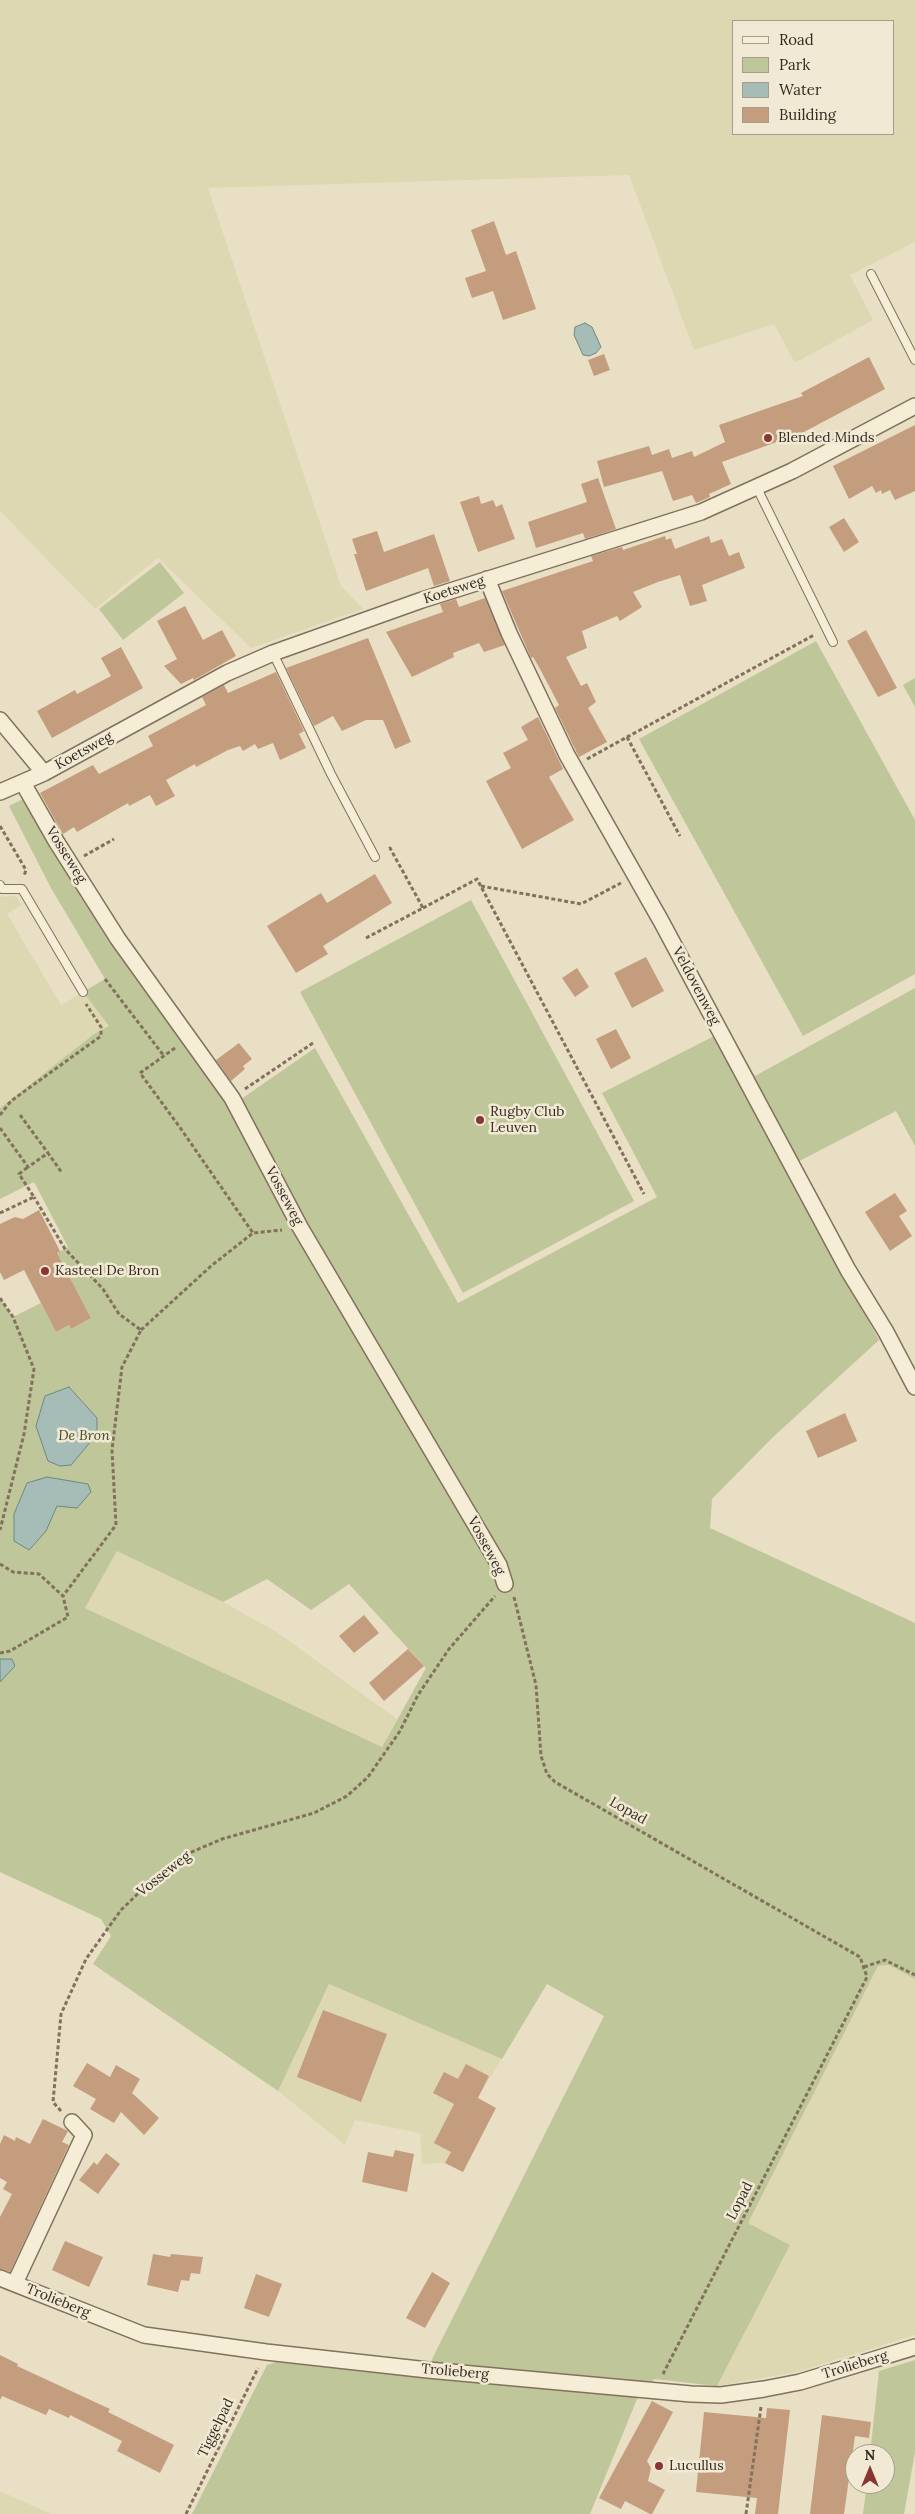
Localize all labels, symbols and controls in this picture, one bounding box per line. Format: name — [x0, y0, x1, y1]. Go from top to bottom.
legend — [732, 20, 895, 135]
text: Road — [779, 30, 814, 49]
text: Park — [779, 55, 810, 74]
text: Water — [779, 80, 821, 99]
text: Building — [779, 105, 836, 124]
place label: Blended Minds — [778, 430, 875, 446]
marker: Blended Minds — [762, 432, 774, 444]
street label: Koetsweg — [421, 572, 487, 608]
street label: Koetsweg — [52, 728, 116, 774]
street label: Vosseweg — [42, 824, 90, 886]
street label: Veldovenweg — [668, 944, 724, 1028]
place label: Rugby Club Leuven — [490, 1104, 564, 1136]
marker: Rugby Club Leuven — [474, 1114, 486, 1126]
street label: Vosseweg — [262, 1164, 306, 1228]
place label: Kasteel De Bron — [55, 1263, 159, 1279]
marker: Kasteel De Bron — [39, 1265, 51, 1277]
park label: De Bron — [58, 1428, 110, 1444]
street label: Vosseweg — [464, 1514, 508, 1578]
street label: Lopad — [606, 1794, 650, 1828]
street label: Vosseweg — [134, 1848, 194, 1900]
street label: Lopad — [723, 2179, 757, 2223]
street label: Trolieberg — [23, 2281, 93, 2321]
street label: Trolieberg — [820, 2347, 890, 2383]
street label: Trolieberg — [421, 2361, 489, 2383]
street label: Tiggelpad — [194, 2396, 238, 2460]
north arrow — [845, 2444, 895, 2494]
text: N — [865, 2446, 875, 2464]
place label: Lucullus — [669, 2458, 724, 2474]
marker: Lucullus — [653, 2460, 665, 2472]

